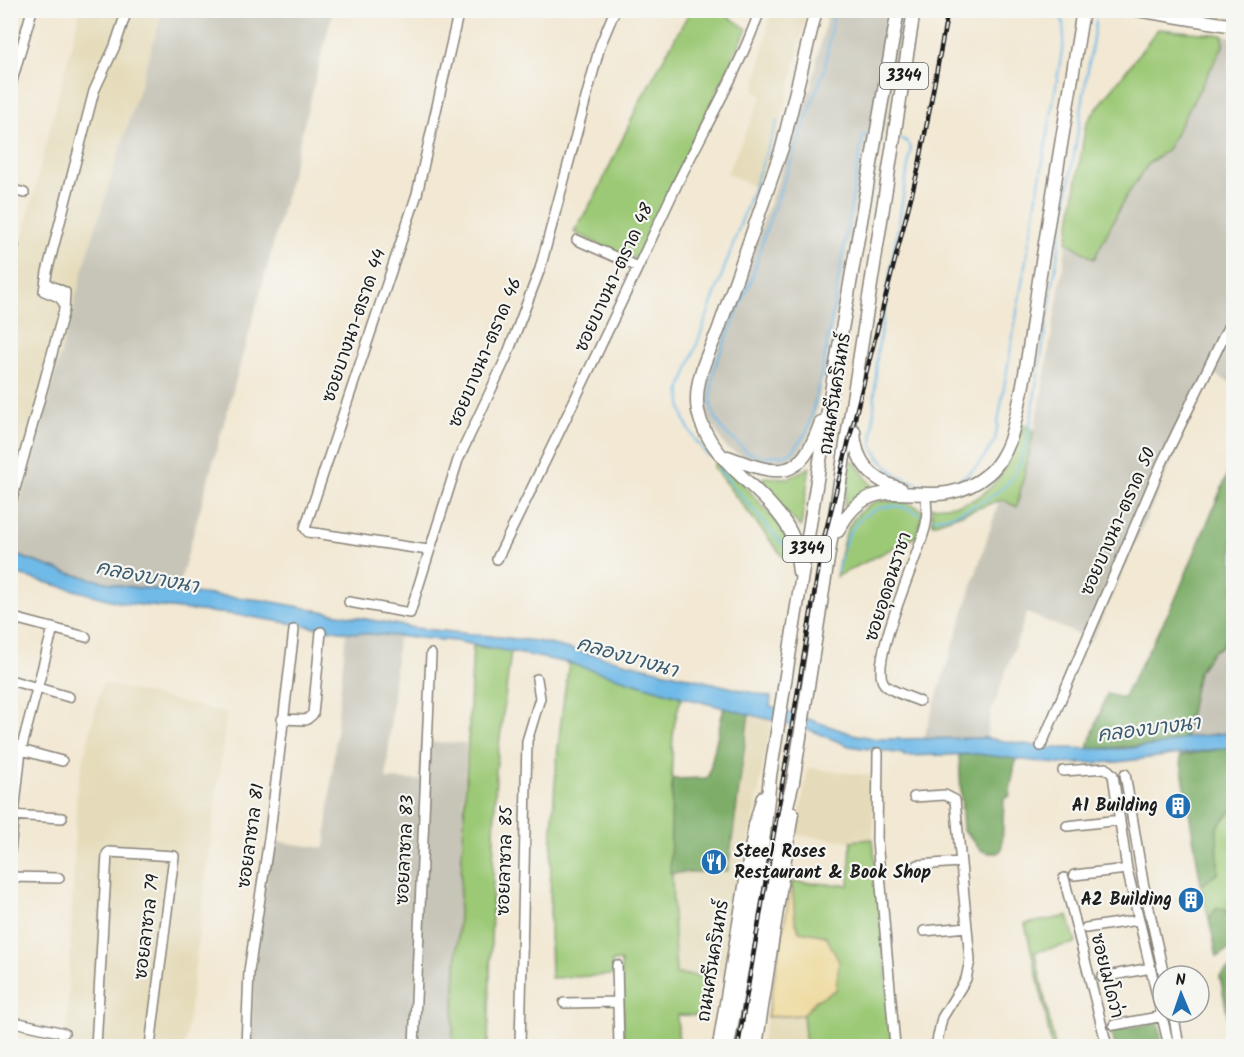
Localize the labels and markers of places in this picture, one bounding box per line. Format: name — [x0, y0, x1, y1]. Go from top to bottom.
building icon: A1 Building — [1163, 791, 1193, 821]
place label: A1 Building — [1072, 792, 1158, 821]
place label: Steel Roses Restaurant & Book Shop — [734, 838, 932, 888]
restaurant icon: Steel Roses Restaurant & Book Shop — [699, 847, 729, 877]
building icon: A2 Building — [1176, 885, 1206, 915]
place label: A2 Building — [1081, 886, 1172, 915]

